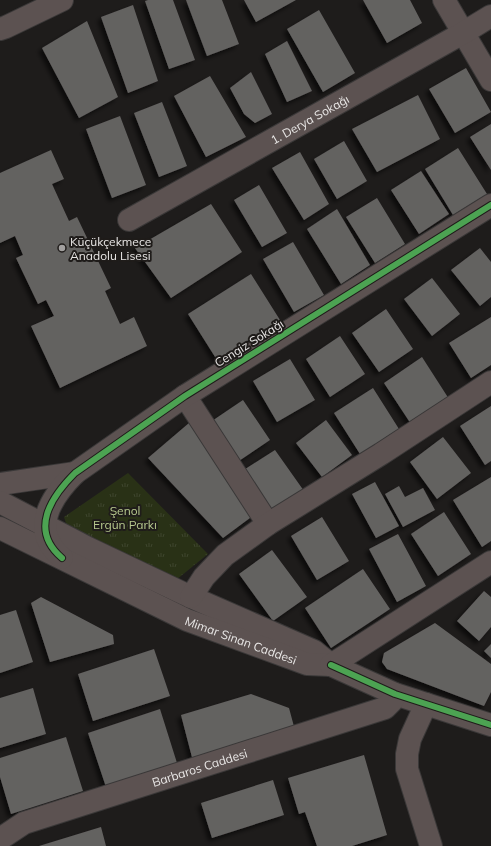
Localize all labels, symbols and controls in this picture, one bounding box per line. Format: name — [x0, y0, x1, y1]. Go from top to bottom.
street label: 1. Derya Sokağı — [268, 91, 352, 147]
place label: Küçükçekmece Anadolu Lisesi — [70, 234, 151, 263]
marker: Küçükçekmece Anadolu Lisesi — [57, 243, 67, 253]
street label: Cengiz Sokağı — [212, 316, 286, 370]
park label: Şenol Ergün Parkı — [93, 503, 157, 532]
street label: Mimar Sinan Caddesi — [183, 612, 299, 667]
street label: Barbaros Caddesi — [150, 745, 249, 789]

